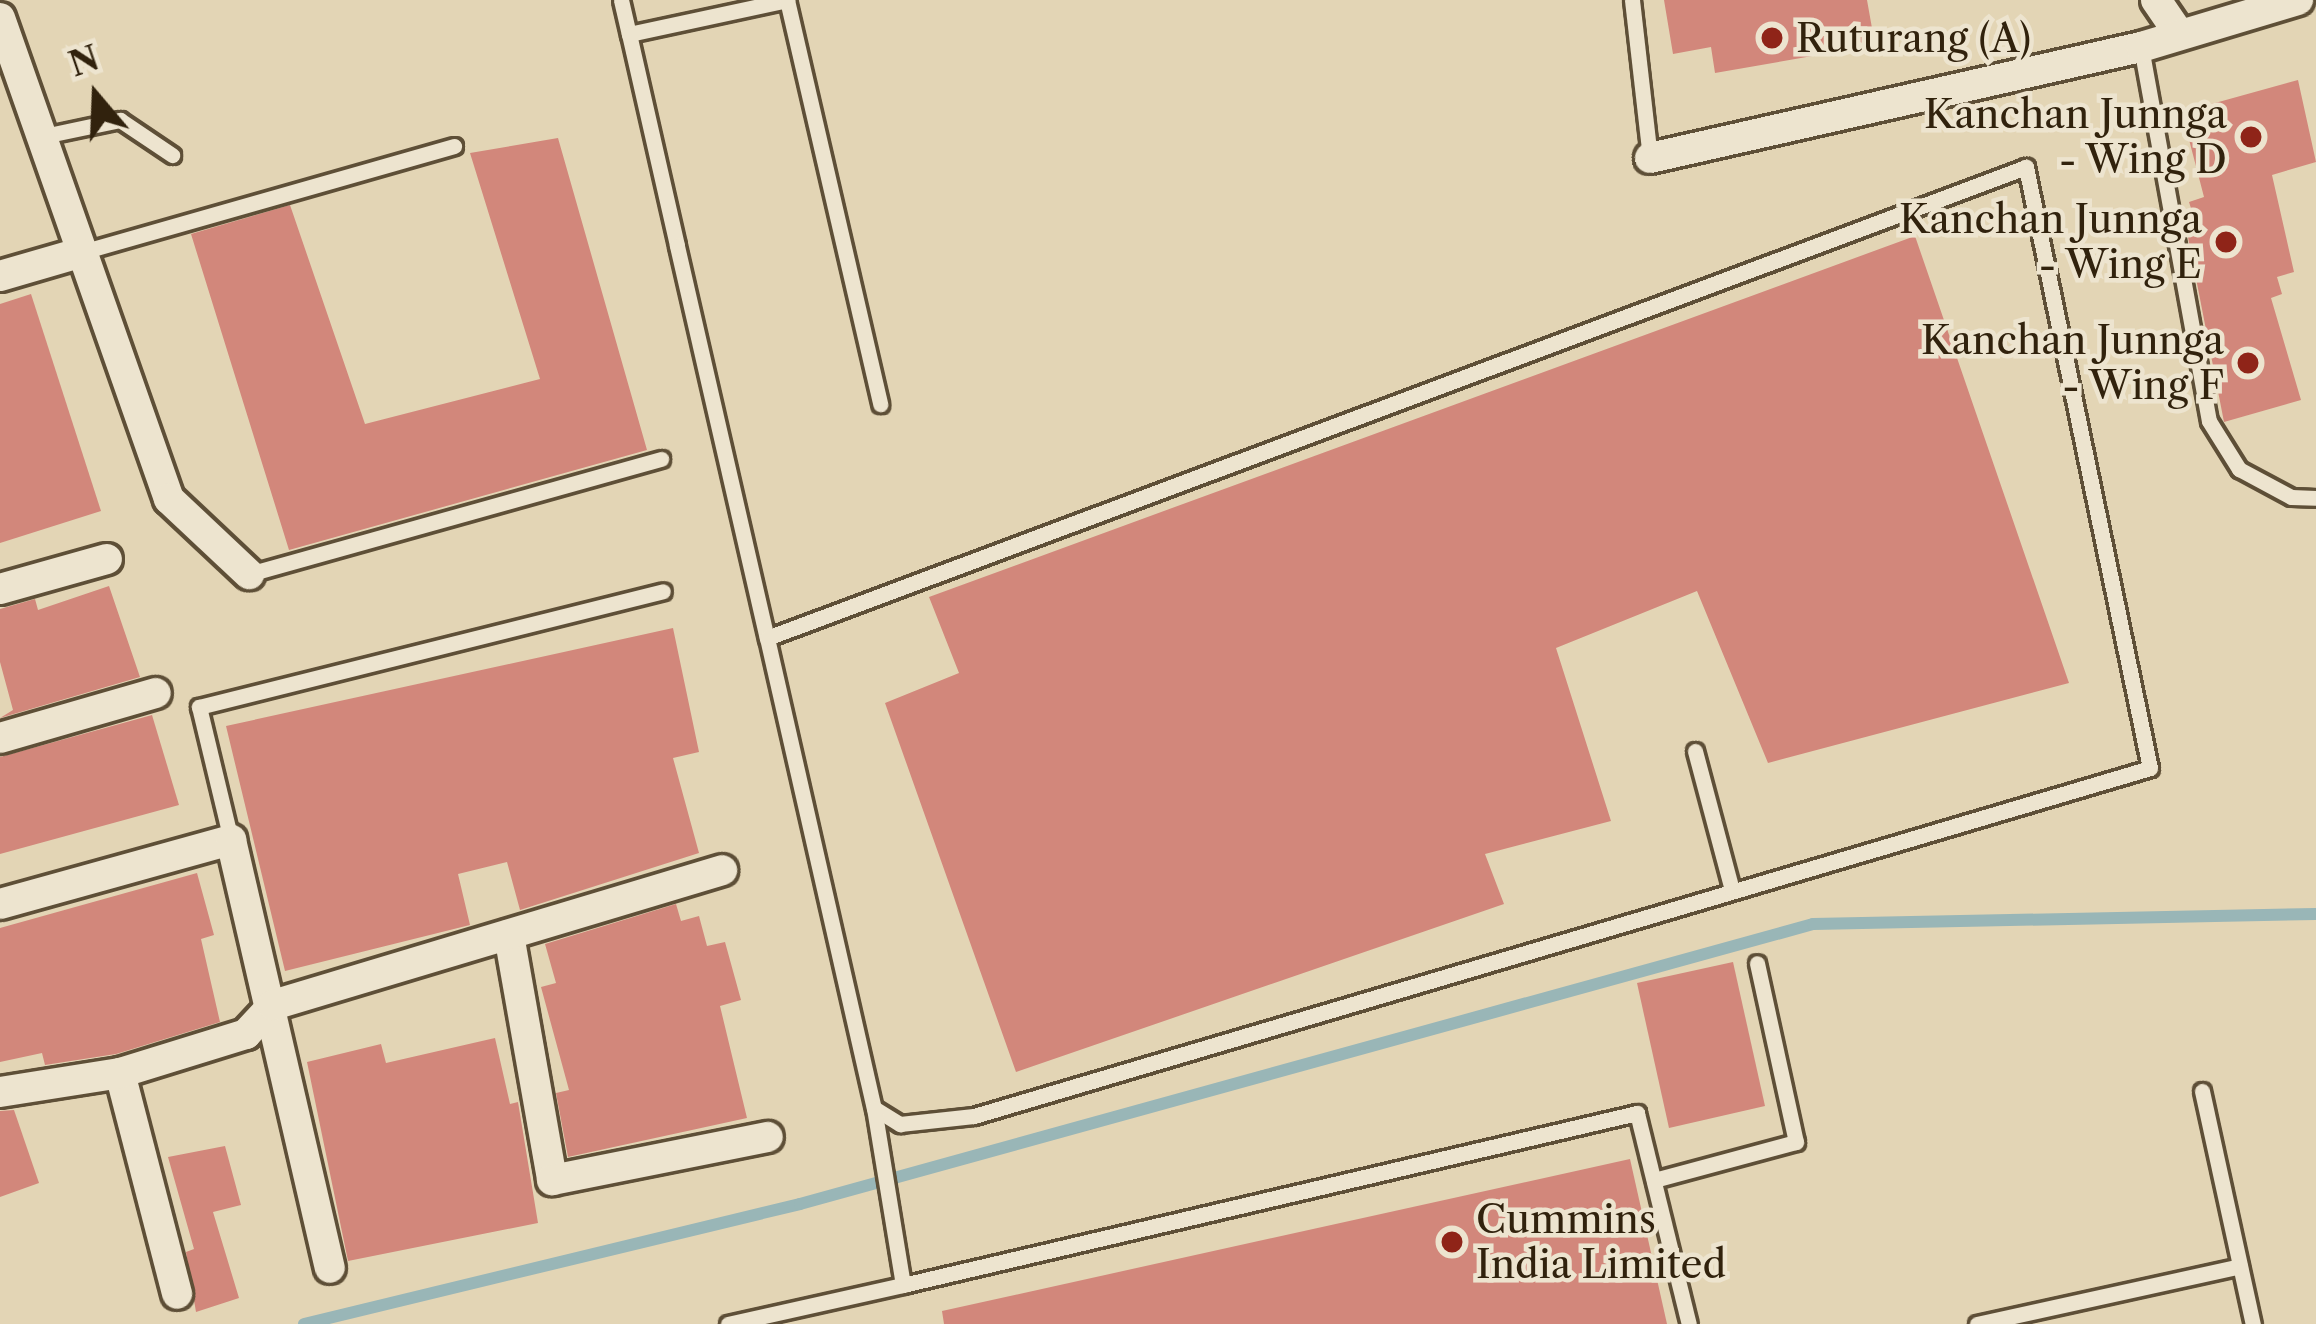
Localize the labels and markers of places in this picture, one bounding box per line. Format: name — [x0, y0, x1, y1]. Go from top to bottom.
place label: Ruturang (A) — [1796, 15, 2031, 61]
marker: Ruturang (A) — [1759, 25, 1785, 51]
place label: Kanchan Junnga - Wing D — [1924, 92, 2227, 183]
marker: Kanchan Junnga - Wing D — [2238, 124, 2264, 150]
place label: Kanchan Junnga - Wing E — [1899, 197, 2202, 288]
marker: Kanchan Junnga - Wing E — [2213, 229, 2239, 255]
place label: Kanchan Junnga - Wing F — [1921, 318, 2224, 409]
marker: Kanchan Junnga - Wing F — [2235, 350, 2261, 376]
place label: Cummins India Limited — [1476, 1197, 1727, 1288]
marker: Cummins India Limited — [1439, 1229, 1465, 1255]

